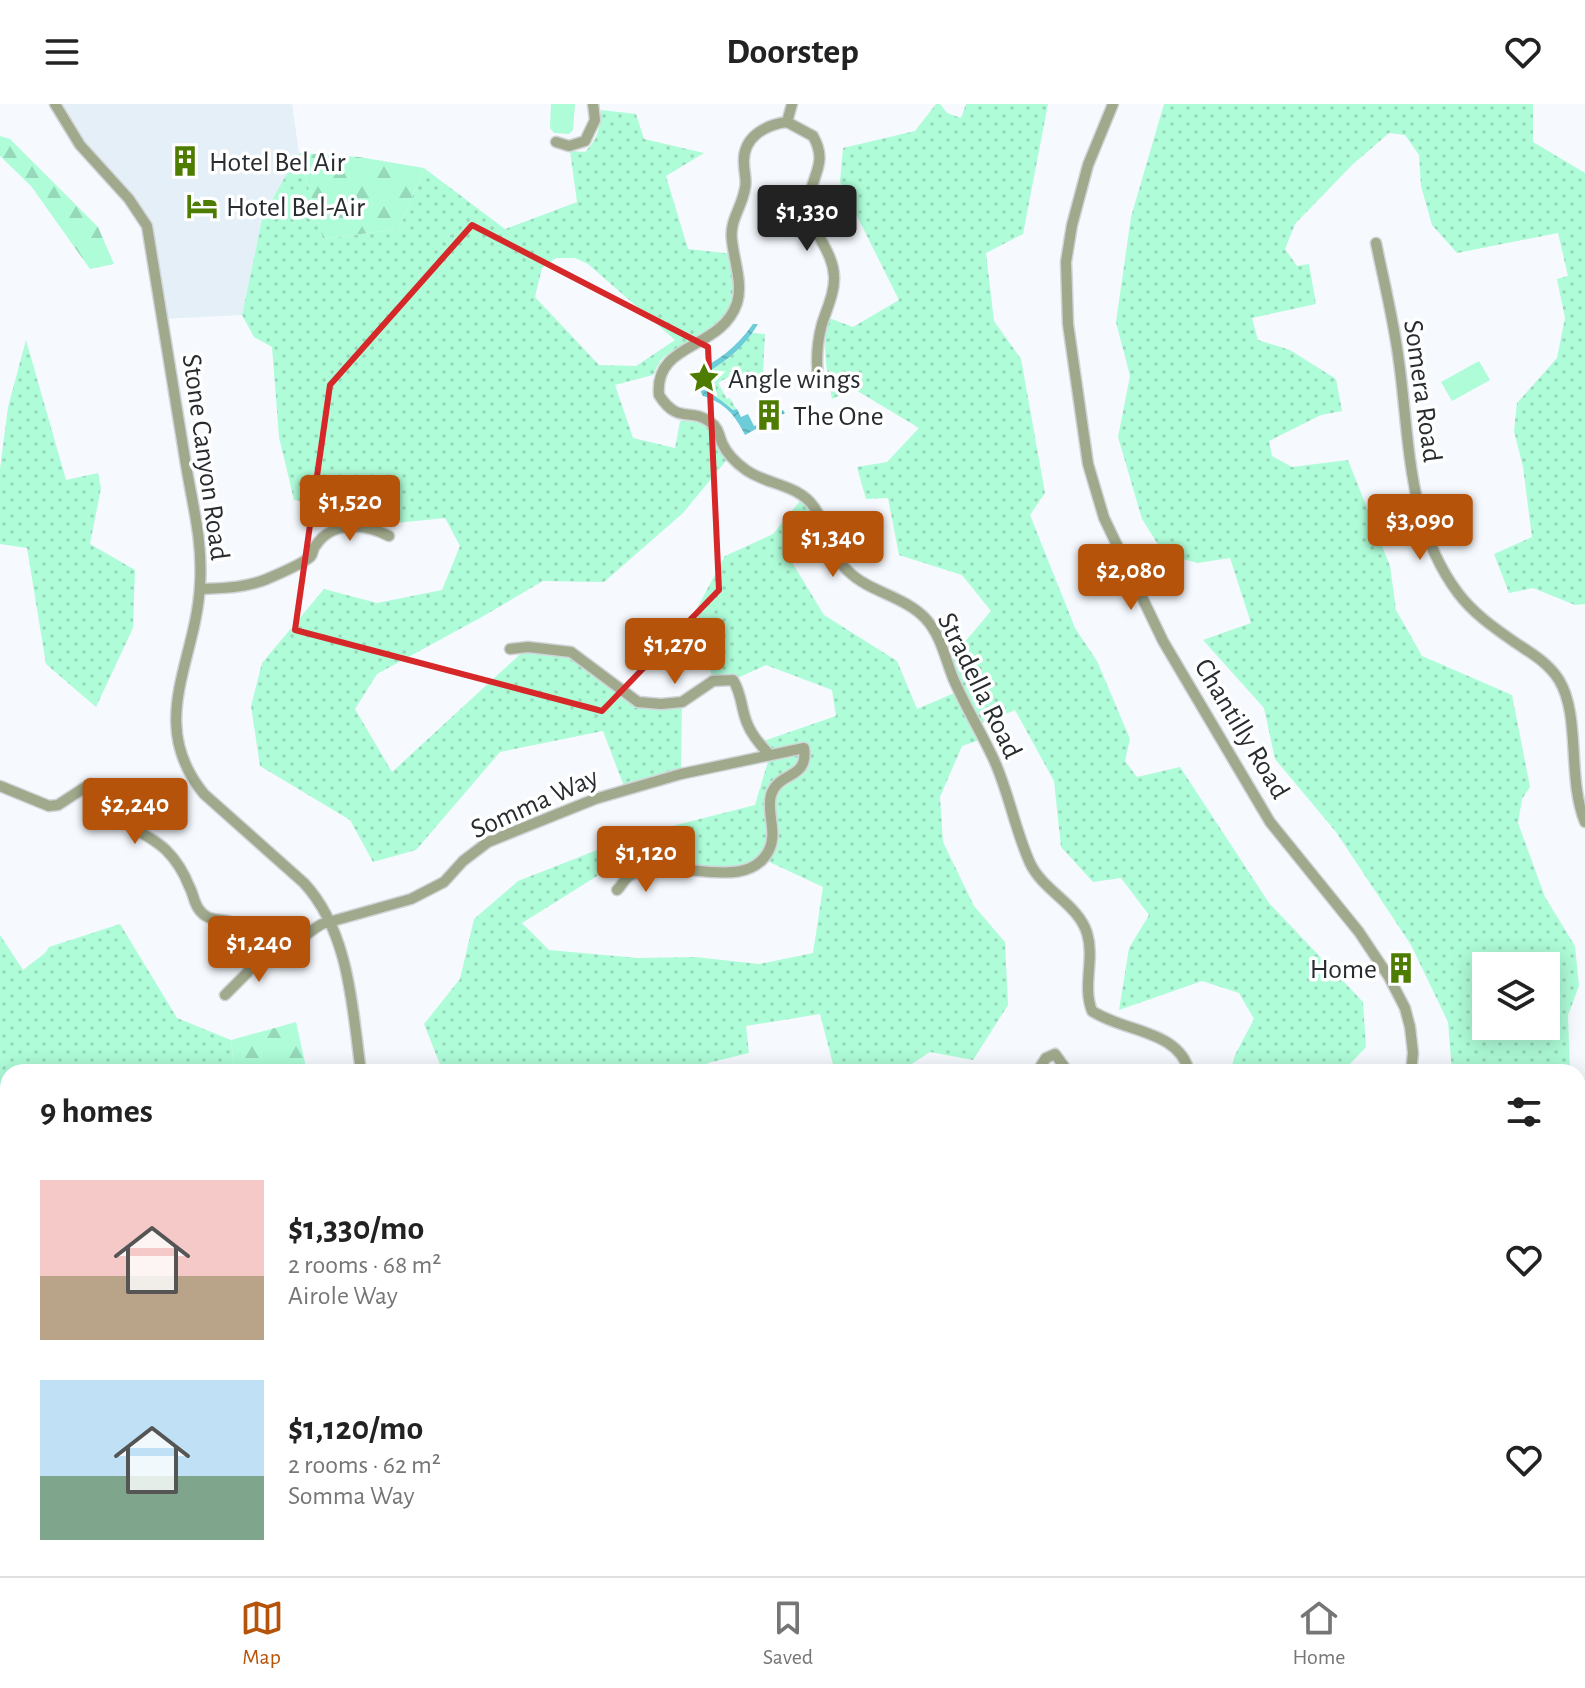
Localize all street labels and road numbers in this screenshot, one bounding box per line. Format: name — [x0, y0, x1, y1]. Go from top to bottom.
street label: Somera Road — [1398, 318, 1446, 464]
street label: Stone Canyon Road — [177, 352, 233, 562]
street label: Stradella Road — [932, 609, 1026, 763]
street label: Chantilly Road — [1189, 654, 1294, 804]
street label: Somma Way — [467, 763, 603, 844]

